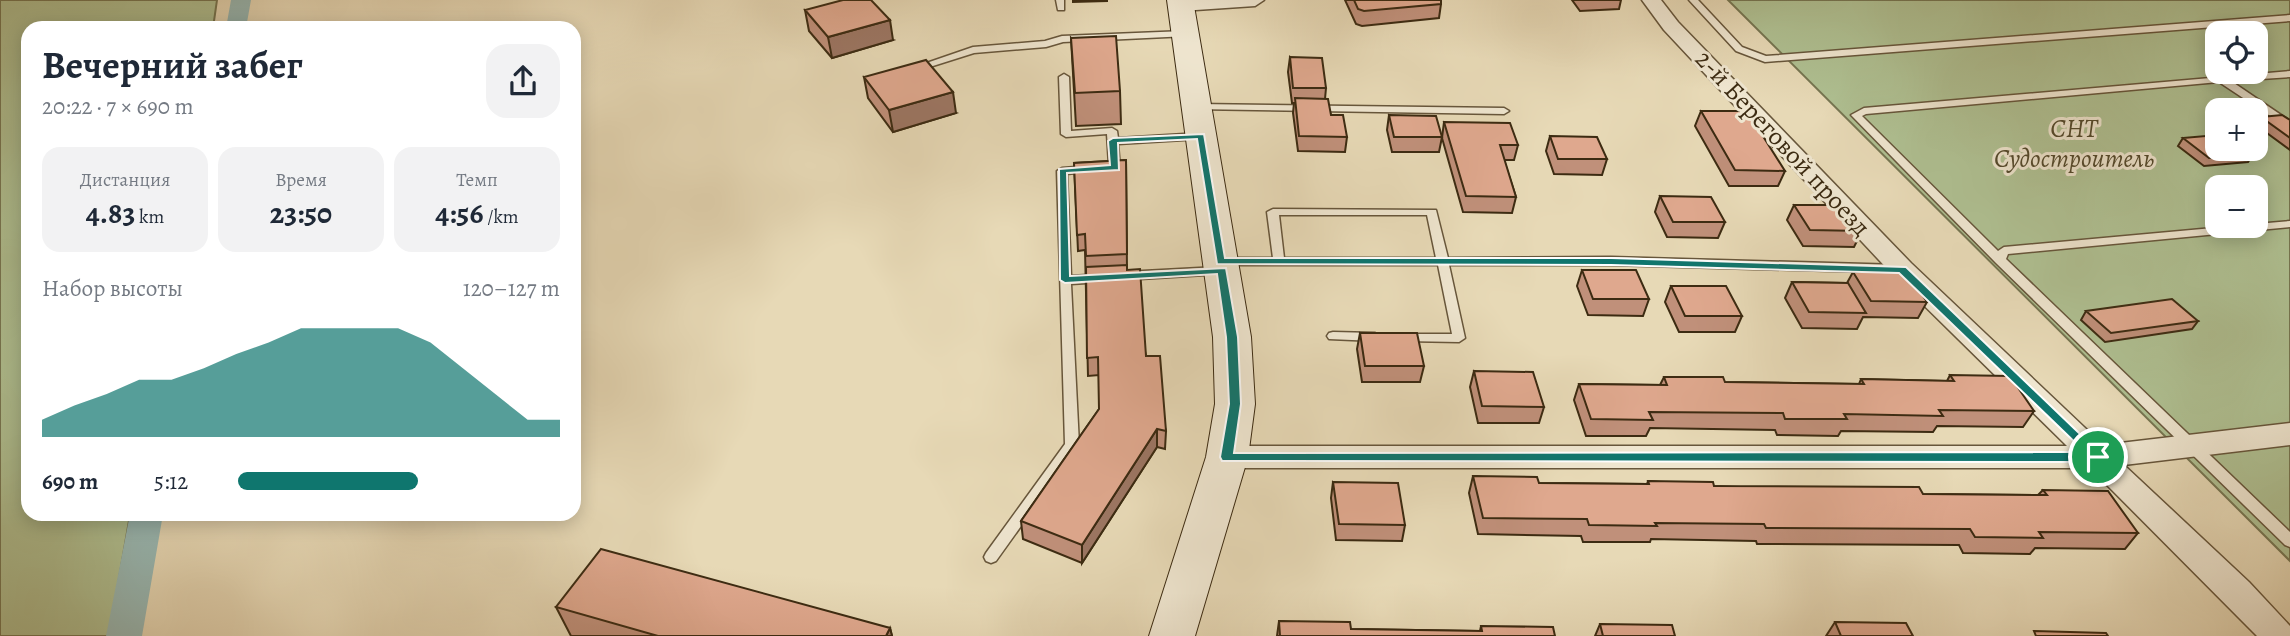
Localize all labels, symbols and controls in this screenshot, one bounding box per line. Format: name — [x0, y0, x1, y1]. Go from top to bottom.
map controls — [2205, 21, 2268, 238]
button: locate — [2205, 21, 2268, 84]
text: Вечерний забег — [42, 39, 303, 91]
street label: 2-й Береговой проезд — [1687, 42, 1879, 244]
button: share — [486, 44, 560, 118]
text: 20:22 · 7 × 690 m — [42, 91, 194, 122]
button: + — [2205, 98, 2268, 161]
park label: СНТ Судостроитель — [1994, 111, 2154, 176]
text: Дистанция — [80, 167, 170, 193]
text: Время — [275, 167, 327, 193]
text: Темп — [456, 167, 498, 193]
button: − — [2205, 175, 2268, 238]
text: 4.83 — [86, 193, 135, 233]
text: 23:50 — [270, 193, 332, 233]
text: 4:56 — [435, 193, 483, 233]
text: km — [135, 204, 164, 230]
text: /km — [483, 204, 519, 230]
text: Набор высоты — [42, 273, 183, 304]
text: 120–127 m — [463, 273, 560, 304]
pin — [2068, 427, 2128, 487]
icon: arrive — [2079, 438, 2117, 476]
text: 690 m — [42, 466, 98, 497]
text: 5:12 — [154, 466, 188, 497]

